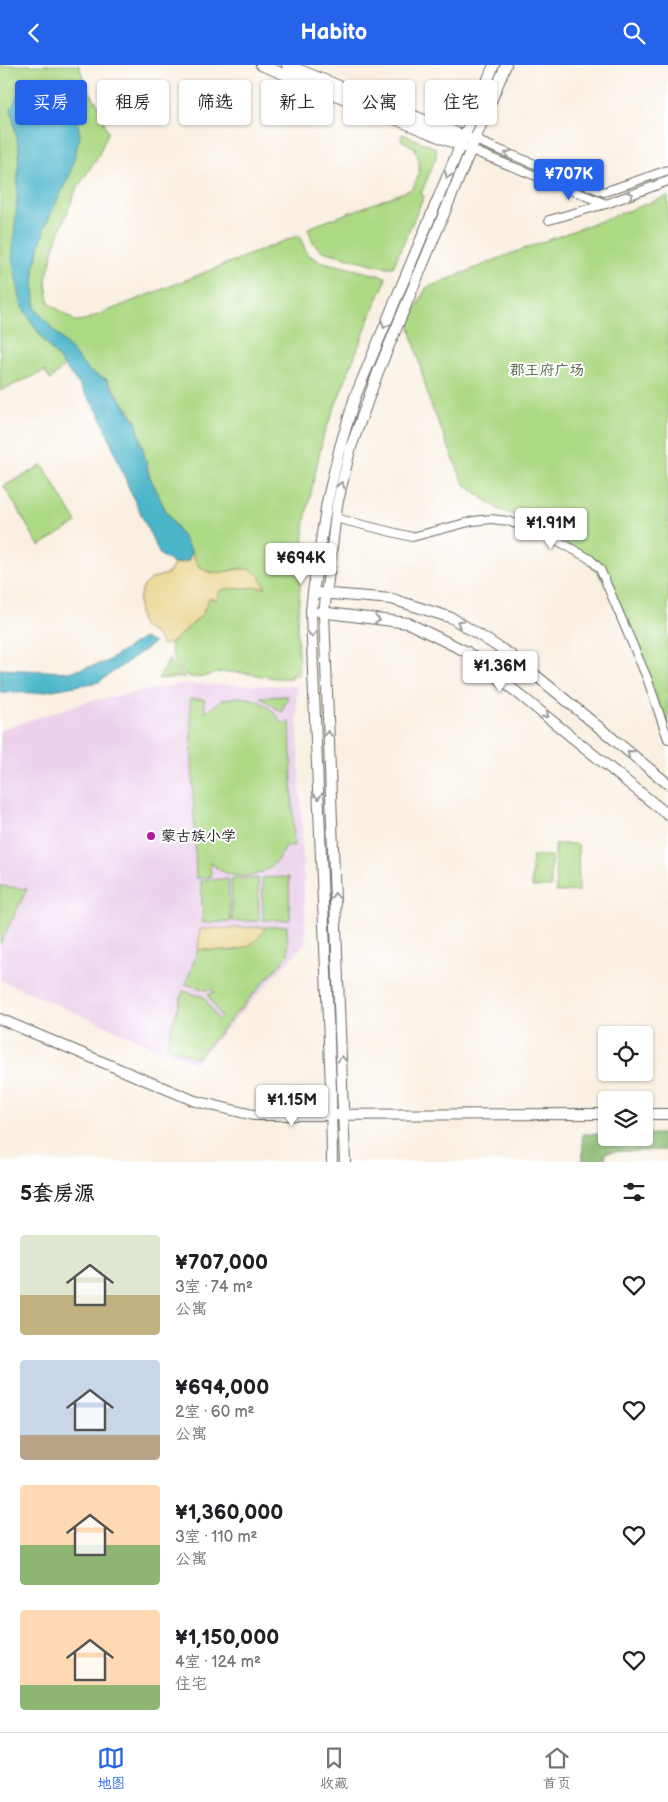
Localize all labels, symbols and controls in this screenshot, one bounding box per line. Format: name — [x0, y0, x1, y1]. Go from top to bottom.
icon: back — [20, 19, 48, 47]
text: Habito — [301, 19, 367, 46]
icon: search — [620, 19, 648, 47]
chip: 买房 — [15, 80, 87, 125]
chip: 租房 — [97, 80, 169, 125]
chip: 筛选 — [179, 80, 251, 125]
chip: 新上 — [261, 80, 333, 125]
chip: 公寓 — [343, 80, 415, 125]
chip: 住宅 — [425, 80, 497, 125]
one-way arrow — [504, 150, 513, 160]
pin: ¥707K — [534, 159, 604, 201]
text: ¥707K — [545, 165, 593, 184]
one-way arrow — [444, 170, 454, 179]
one-way arrow — [625, 191, 634, 201]
one-way arrow — [381, 320, 391, 328]
park label: 郡王府广场 — [509, 361, 585, 380]
one-way arrow — [335, 481, 346, 490]
pin: ¥1.91M — [510, 507, 592, 550]
text: ¥1.91M — [526, 514, 576, 533]
pin: ¥694K — [266, 543, 336, 585]
text: ¥694K — [276, 549, 326, 568]
one-way arrow — [373, 614, 381, 625]
one-way arrow — [456, 620, 465, 629]
one-way arrow — [307, 630, 317, 638]
pin: ¥1.36M — [459, 651, 541, 693]
text: ¥1.36M — [474, 657, 526, 676]
one-way arrow — [540, 709, 549, 717]
one-way arrow — [323, 730, 333, 738]
one-way arrow — [627, 750, 636, 759]
one-way arrow — [313, 792, 324, 800]
place label: 蒙古族小学 — [161, 827, 236, 846]
marker: 蒙古族小学 — [145, 830, 157, 842]
one-way arrow — [329, 892, 340, 900]
map controls — [598, 1026, 653, 1146]
button: locate — [598, 1026, 653, 1081]
one-way arrow — [336, 1054, 347, 1062]
pin: ¥1.15M — [251, 1085, 333, 1127]
text: ¥1.15M — [267, 1091, 317, 1110]
button: layers — [598, 1091, 653, 1146]
icon: filters — [620, 1178, 648, 1206]
text: 5套房源 — [20, 1181, 95, 1206]
text: ¥707,000 — [175, 1250, 268, 1275]
icon: home — [60, 1255, 120, 1315]
icon: heart — [620, 1271, 648, 1299]
text: 3室 · 74 m² — [175, 1278, 253, 1297]
text: 公寓 — [175, 1300, 207, 1319]
text: ¥694,000 — [175, 1375, 269, 1400]
icon: home — [60, 1380, 120, 1440]
icon: heart — [620, 1396, 648, 1424]
text: 2室 · 60 m² — [175, 1403, 255, 1422]
text: 公寓 — [175, 1425, 207, 1444]
text: ¥1,360,000 — [175, 1500, 283, 1525]
icon: home — [60, 1505, 120, 1565]
icon: heart — [620, 1521, 648, 1549]
text: 3室 · 110 m² — [175, 1528, 258, 1547]
text: 公寓 — [175, 1550, 207, 1569]
text: ¥1,150,000 — [175, 1625, 279, 1650]
icon: home — [60, 1630, 120, 1690]
icon: heart — [620, 1646, 648, 1674]
text: 4室 · 124 m² — [175, 1653, 261, 1672]
text: 住宅 — [175, 1675, 207, 1694]
tab: 地图 — [97, 1744, 125, 1792]
tab: 收藏 — [320, 1744, 348, 1792]
tab: 首页 — [543, 1744, 571, 1792]

